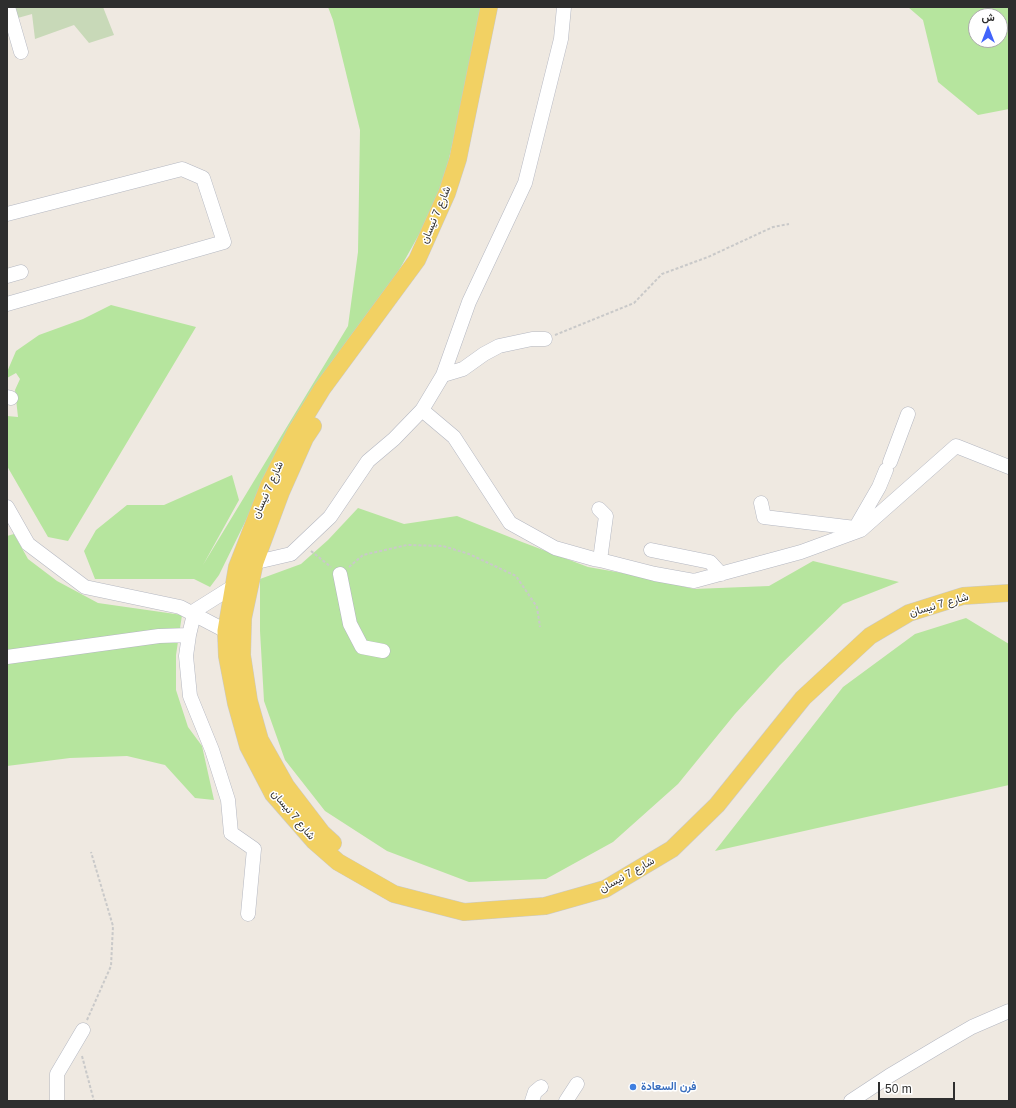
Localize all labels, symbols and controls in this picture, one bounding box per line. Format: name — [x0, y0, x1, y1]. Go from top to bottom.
north arrow — [968, 8, 1008, 48]
text: ش — [981, 11, 995, 23]
street label: شارع 7 نيسان — [418, 184, 454, 246]
street label: شارع 7 نيسان — [250, 459, 286, 521]
street label: شارع 7 نيسان — [908, 590, 970, 620]
street label: شارع 7 نيسان — [268, 787, 318, 843]
street label: شارع 7 نيسان — [597, 854, 657, 896]
scale bar — [880, 1074, 957, 1100]
place label: فرن السعادة — [641, 1080, 696, 1094]
marker: فرن السعادة — [628, 1082, 638, 1092]
text: 50 m — [885, 1082, 912, 1096]

